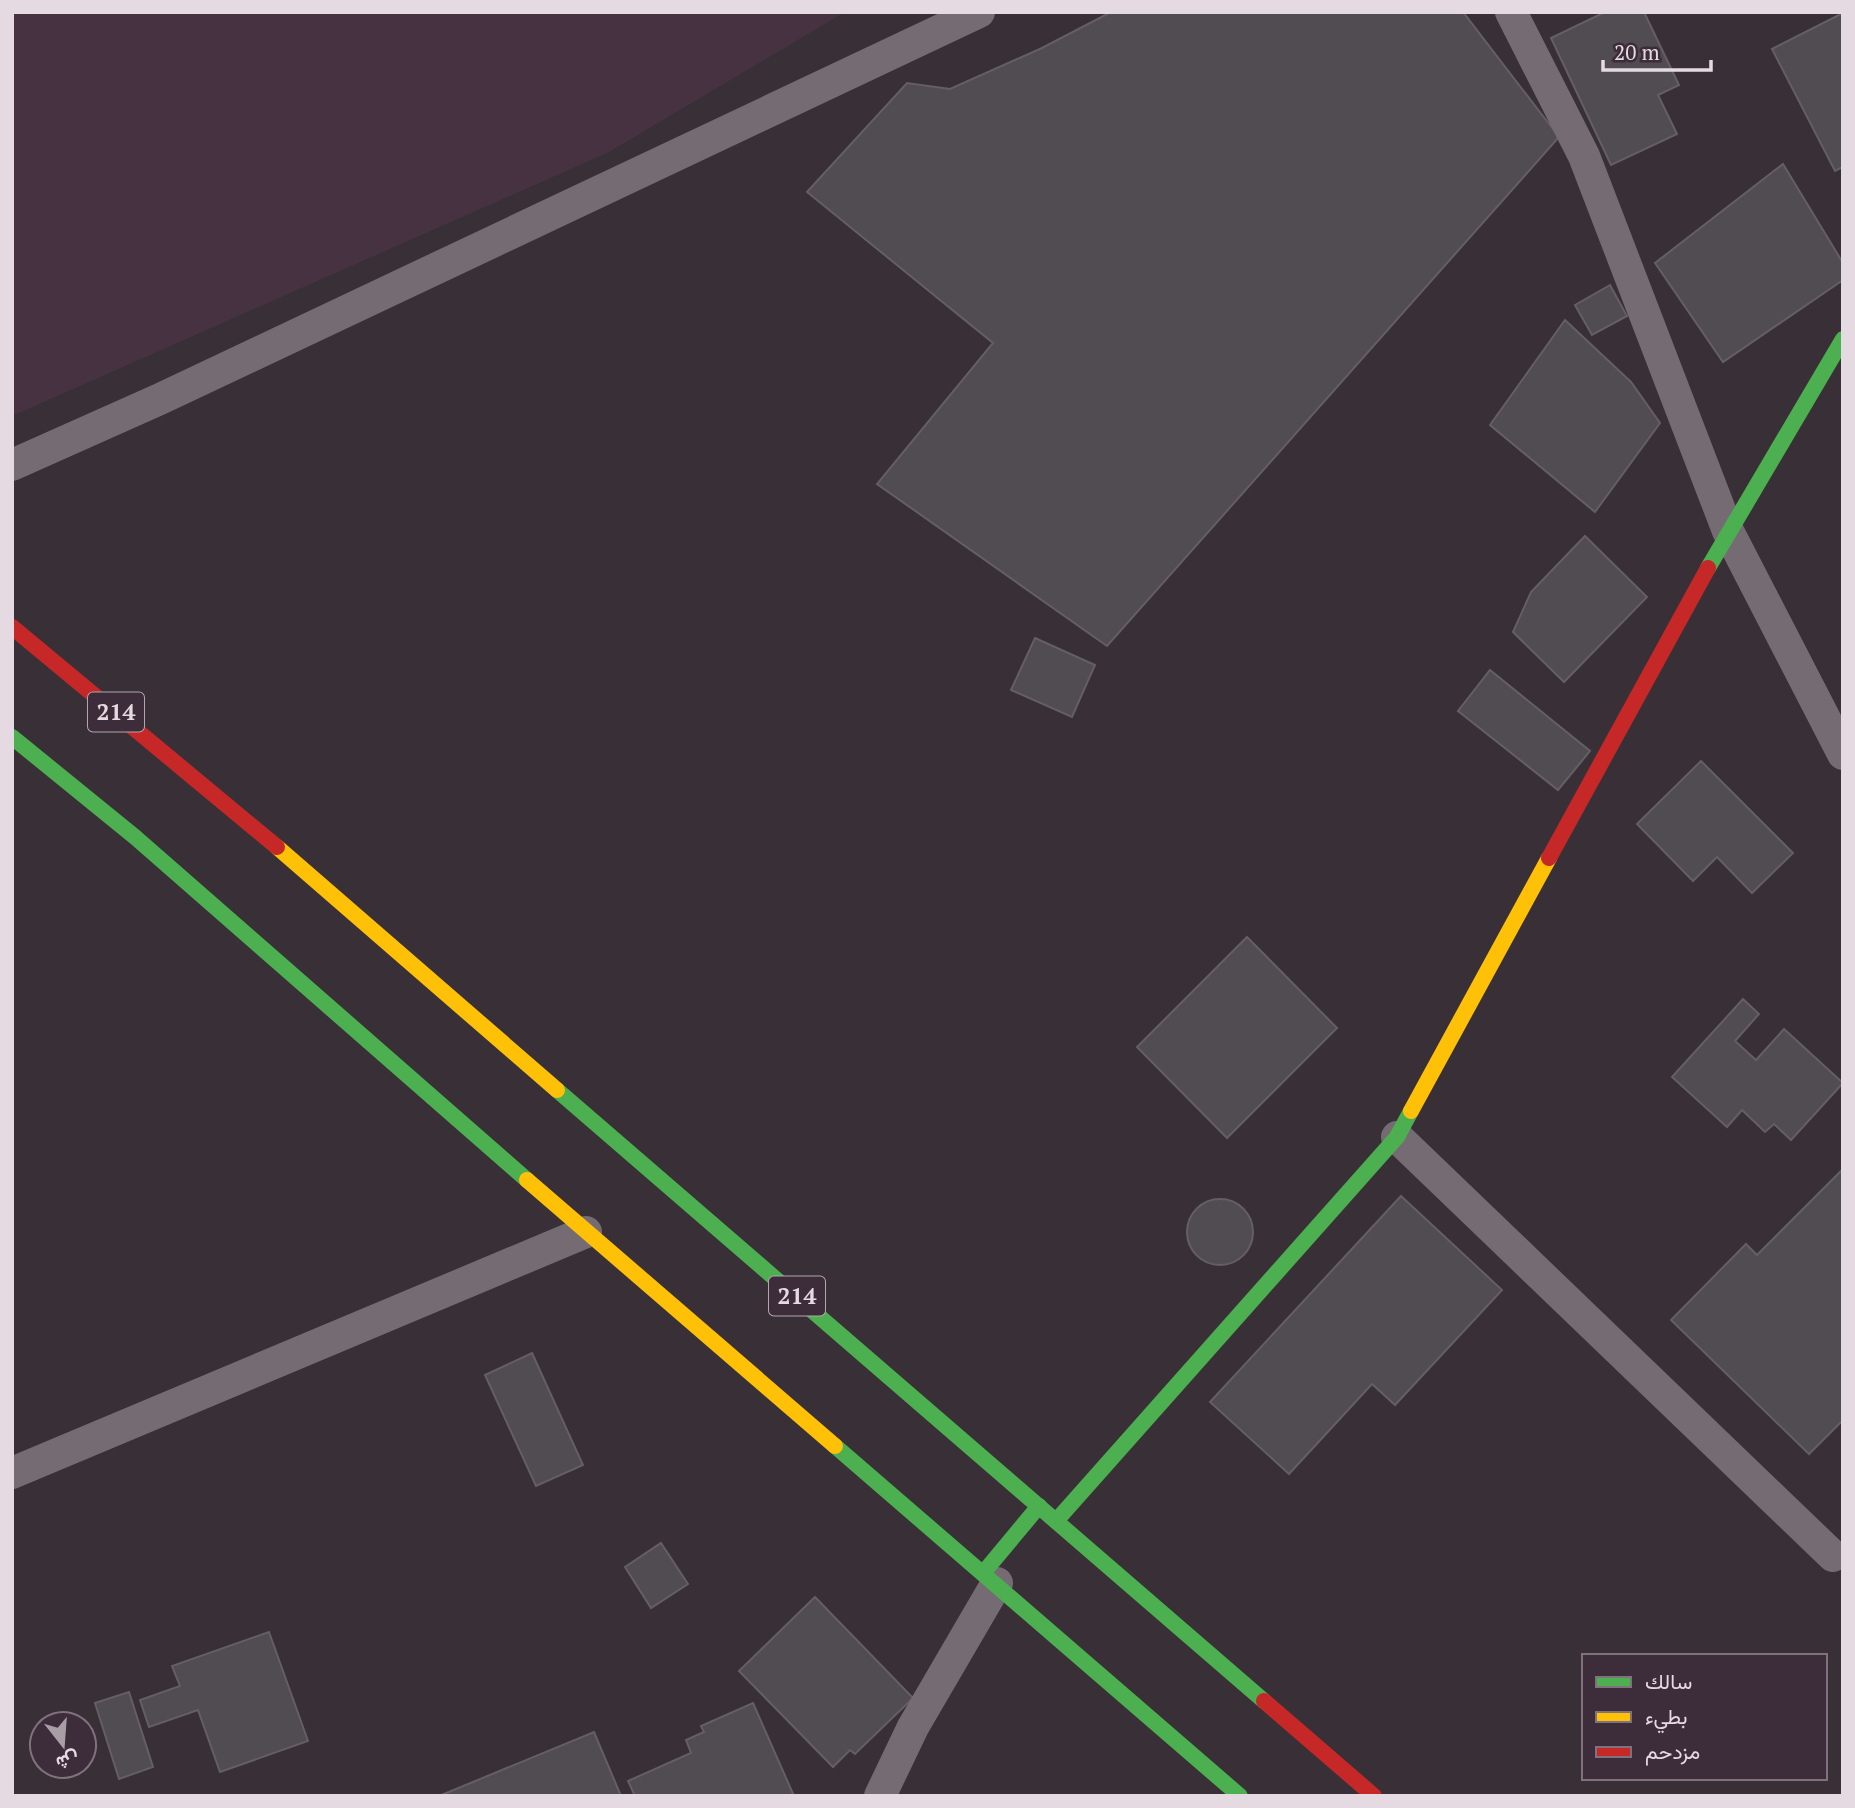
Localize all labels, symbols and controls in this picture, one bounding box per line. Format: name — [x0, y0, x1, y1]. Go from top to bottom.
scale bar — [1603, 28, 1712, 72]
text: 20 m — [1614, 38, 1660, 66]
road number: 214 — [88, 692, 144, 732]
road number: 214 — [769, 1276, 825, 1316]
legend — [1582, 1654, 1827, 1780]
text: سالك — [1645, 1667, 1692, 1695]
text: بطيء — [1645, 1702, 1688, 1734]
north arrow — [28, 1710, 98, 1780]
text: مزدحم — [1645, 1737, 1700, 1766]
text: ش — [53, 1746, 83, 1777]

